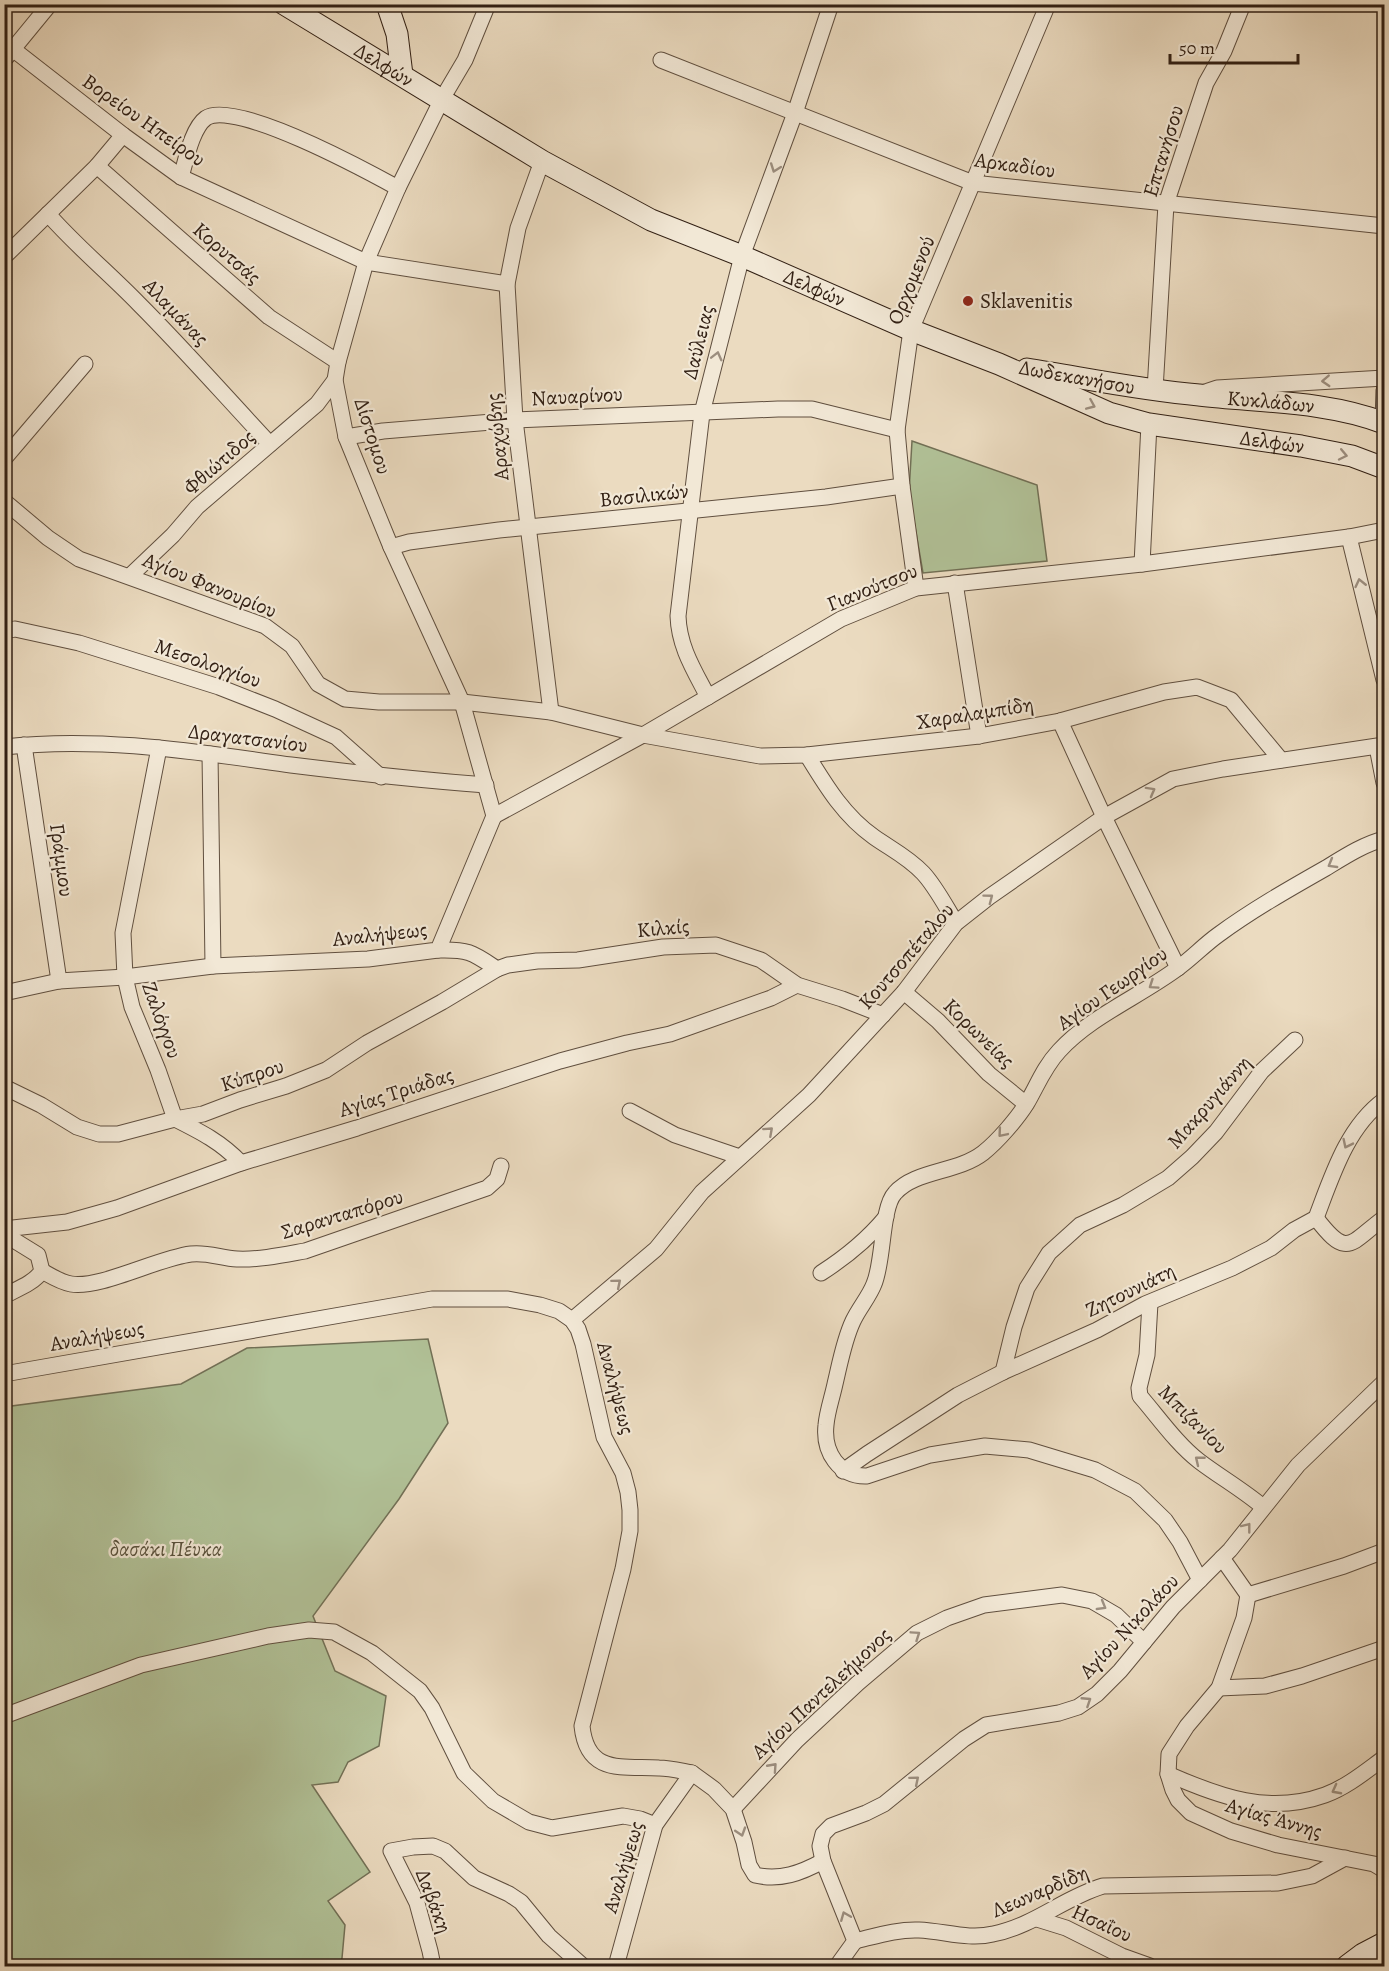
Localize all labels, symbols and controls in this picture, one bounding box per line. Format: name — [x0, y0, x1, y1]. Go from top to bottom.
scale bar — [1170, 27, 1298, 65]
street label: Δελφών — [349, 36, 419, 94]
text: 50 m — [1179, 36, 1215, 60]
street label: Βορείου Ηπείρου — [77, 67, 211, 173]
street label: Επτανήσου — [1136, 102, 1190, 200]
street label: Αρκαδίου — [972, 145, 1057, 185]
one-way arrow — [769, 162, 782, 173]
street label: Κορυτσάς — [187, 216, 267, 290]
street label: Ορχομενού — [880, 231, 942, 329]
street label: Δελφών — [779, 262, 850, 314]
street label: Αλαμάνας — [136, 272, 215, 352]
place label: Sklavenitis — [980, 287, 1073, 315]
marker: Sklavenitis — [961, 294, 975, 308]
street label: Δαύλειας — [675, 302, 721, 382]
one-way arrow — [709, 351, 722, 361]
street label: Δωδεκανήσου — [1017, 353, 1137, 401]
one-way arrow — [1322, 375, 1331, 388]
street label: Ναυαρίνου — [530, 380, 624, 412]
street label: Κυκλάδων — [1226, 384, 1316, 420]
street label: Αραχώβης — [479, 392, 516, 483]
street label: Δίστομου — [348, 394, 398, 478]
one-way arrow — [1085, 398, 1096, 410]
street label: Φθιώτιδος — [177, 423, 261, 501]
street label: Δελφών — [1238, 423, 1306, 460]
one-way arrow — [1338, 448, 1348, 461]
street label: Βασιλικών — [598, 476, 690, 514]
street label: Αγίου Φανουρίου — [138, 545, 281, 625]
street label: Γιανούτσου — [822, 556, 922, 618]
one-way arrow — [1354, 578, 1367, 588]
street label: Μεσολογγίου — [151, 632, 265, 694]
street label: Χαραλαμπίδη — [914, 690, 1036, 736]
street label: Δραγατσανίου — [187, 717, 309, 759]
one-way arrow — [1145, 787, 1156, 798]
street label: Γράμμου — [43, 821, 81, 899]
one-way arrow — [1328, 857, 1338, 868]
one-way arrow — [982, 894, 993, 905]
street label: Κουτσοπέταλου — [852, 897, 960, 1015]
street label: Κιλκίς — [636, 912, 690, 944]
street label: Αναλήψεως — [330, 915, 429, 953]
street label: Αγίου Γεωργίου — [1050, 940, 1173, 1037]
one-way arrow — [1149, 977, 1160, 988]
street label: Ζαλόγγου — [135, 978, 189, 1062]
street label: Κορωνείας — [937, 992, 1021, 1074]
street label: Μακρυγιάννη — [1161, 1049, 1257, 1155]
street label: Κύπρου — [217, 1052, 287, 1098]
street label: Αγίας Τριάδας — [334, 1060, 457, 1124]
one-way arrow — [999, 1126, 1010, 1137]
one-way arrow — [763, 1127, 773, 1138]
one-way arrow — [1343, 1137, 1355, 1148]
street label: Σαρανταπόρου — [278, 1182, 406, 1246]
street label: Ζητουνιάτη — [1080, 1256, 1180, 1324]
one-way arrow — [610, 1279, 621, 1290]
street label: Αναλήψεως — [47, 1314, 146, 1358]
street label: Αναλήψεως — [590, 1338, 642, 1437]
street label: Μπιζανίου — [1152, 1378, 1234, 1460]
one-way arrow — [1195, 1456, 1206, 1467]
one-way arrow — [1240, 1523, 1251, 1534]
park label: δασάκι Πέυκα — [110, 1535, 222, 1563]
street label: Αγίου Νικολάου — [1072, 1567, 1185, 1685]
one-way arrow — [1096, 1599, 1106, 1611]
street label: Αγίου Παντελεήμονος — [744, 1621, 897, 1766]
one-way arrow — [910, 1631, 921, 1642]
one-way arrow — [1080, 1697, 1091, 1708]
one-way arrow — [766, 1763, 777, 1773]
one-way arrow — [908, 1777, 919, 1788]
one-way arrow — [1331, 1783, 1342, 1794]
street label: Αγίας Άννης — [1222, 1791, 1325, 1845]
street label: Αναλήψεως — [595, 1818, 650, 1917]
one-way arrow — [733, 1826, 746, 1837]
street label: Λεωναρδίδη — [986, 1858, 1093, 1924]
street label: Δαβάκη — [409, 1865, 459, 1937]
street label: Ησαΐου — [1067, 1897, 1137, 1949]
one-way arrow — [840, 1911, 852, 1922]

